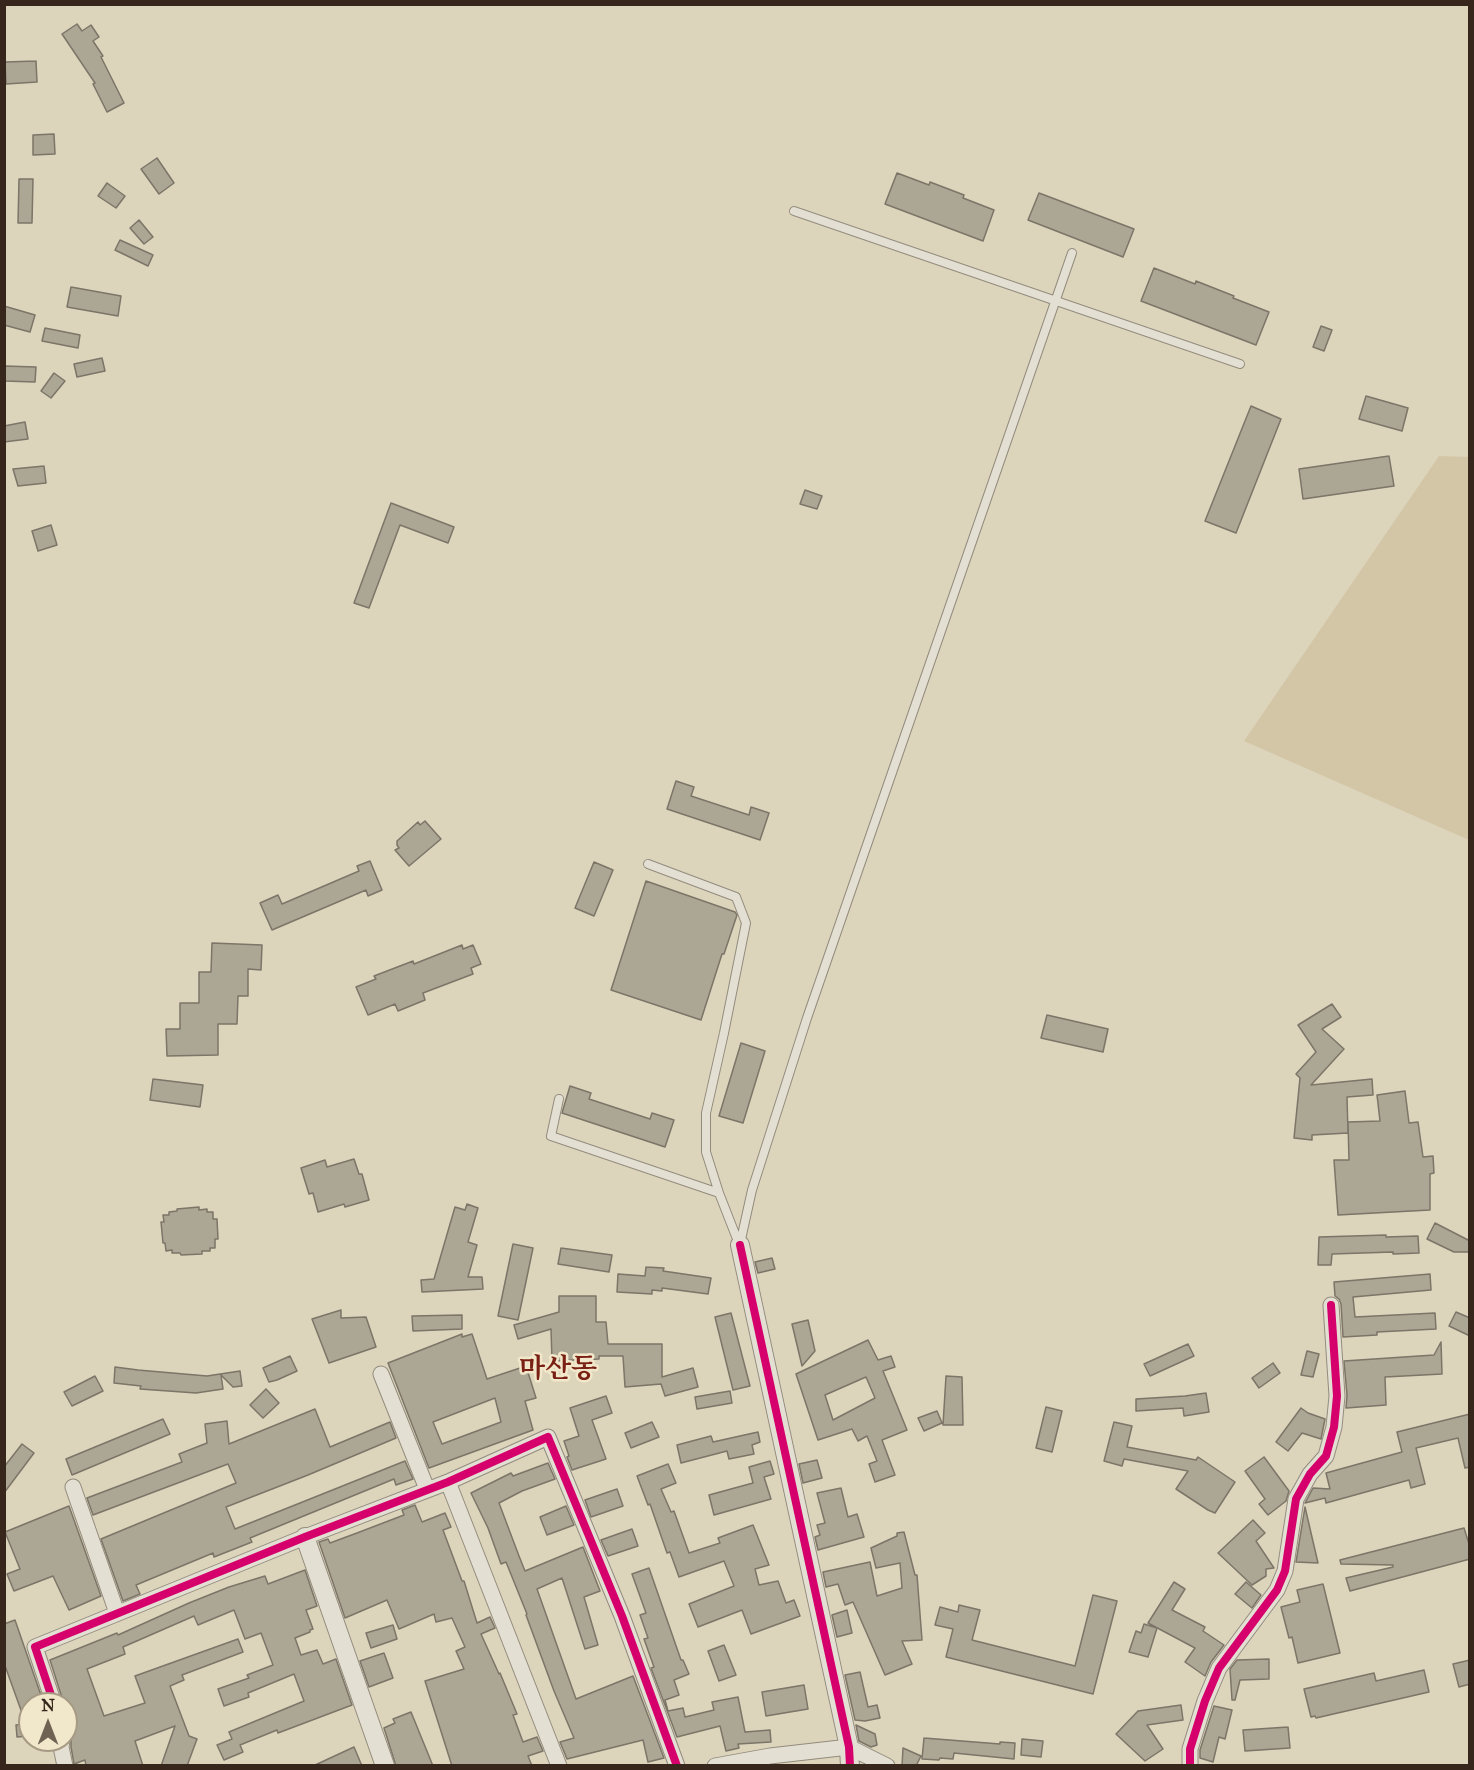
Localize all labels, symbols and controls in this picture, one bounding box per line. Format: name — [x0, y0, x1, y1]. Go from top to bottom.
district label: 마산동 — [519, 1354, 597, 1386]
north arrow — [18, 1692, 78, 1752]
text: N — [41, 1696, 55, 1715]

